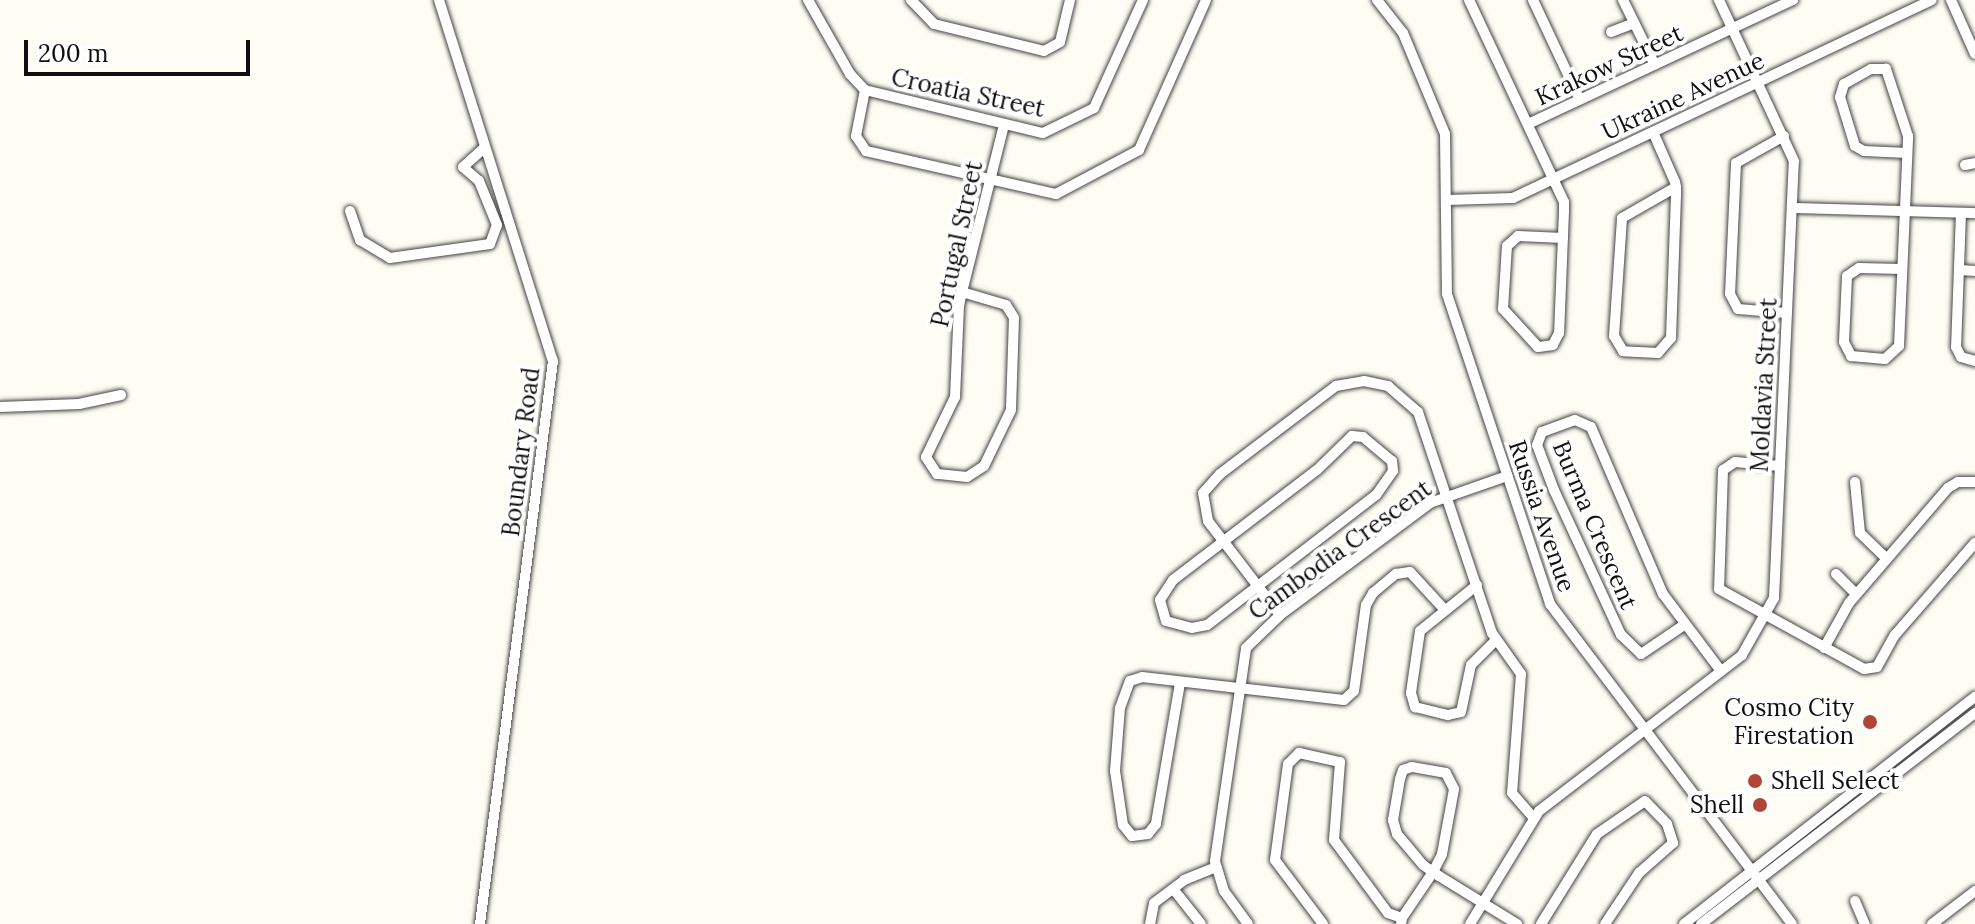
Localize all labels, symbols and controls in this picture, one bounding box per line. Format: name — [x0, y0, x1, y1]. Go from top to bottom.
street label: Krakow Street — [1531, 18, 1687, 112]
scale bar — [28, 24, 254, 74]
text: 200 m — [38, 38, 108, 69]
street label: Ukraine Avenue — [1597, 46, 1769, 146]
street label: Croatia Street — [889, 63, 1047, 123]
street label: Portugal Street — [925, 158, 989, 330]
street label: Moldavia Street — [1745, 297, 1783, 473]
street label: Boundary Road — [496, 366, 546, 538]
street label: Russia Avenue — [1503, 436, 1581, 596]
street label: Burma Crescent — [1547, 437, 1643, 613]
street label: Cambodia Crescent — [1243, 474, 1437, 626]
place label: Cosmo City Firestation — [1724, 694, 1854, 750]
marker: Cosmo City Firestation — [1861, 713, 1879, 731]
place label: Shell Select — [1771, 767, 1899, 795]
marker: Shell Select — [1746, 772, 1764, 790]
place label: Shell — [1690, 791, 1744, 819]
marker: Shell — [1751, 796, 1769, 814]

